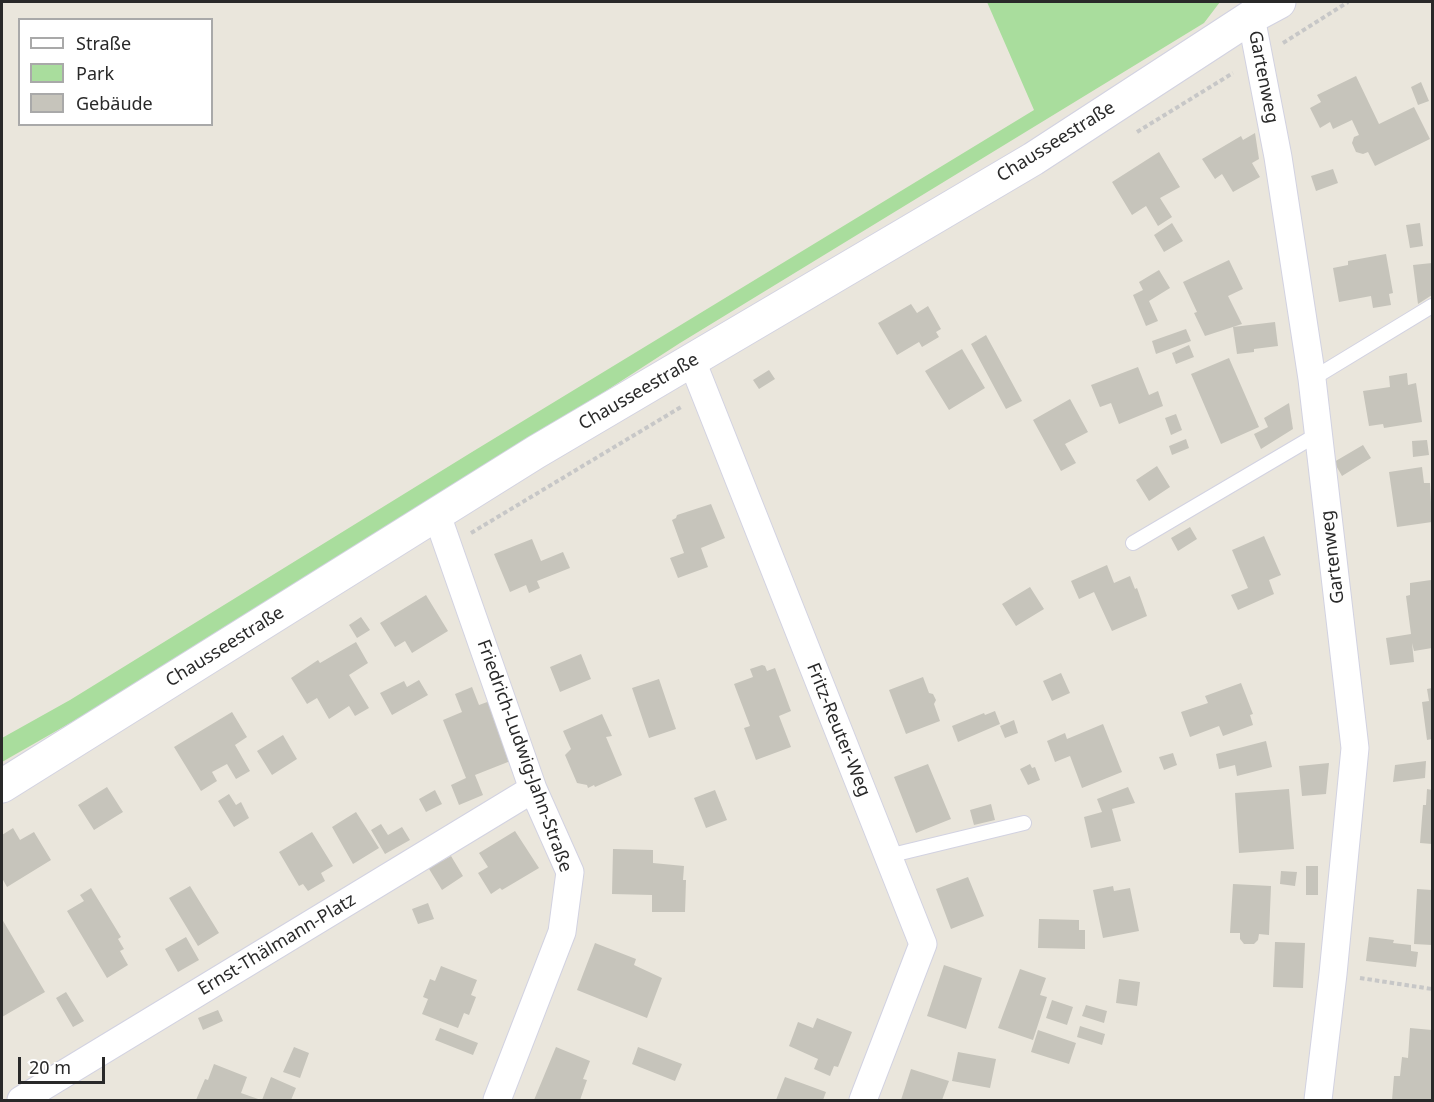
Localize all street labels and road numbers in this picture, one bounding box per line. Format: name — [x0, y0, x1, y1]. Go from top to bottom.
street label: Gartenweg — [1243, 29, 1283, 125]
street label: Chausseestraße — [993, 97, 1119, 187]
street label: Chausseestraße — [575, 349, 703, 435]
street label: Gartenweg — [1317, 509, 1349, 605]
street label: Chausseestraße — [162, 602, 288, 692]
street label: Friedrich-Ludwig-Jahn-Straße — [472, 637, 576, 875]
street label: Fritz-Reuter-Weg — [801, 660, 875, 800]
street label: Ernst-Thälmann-Platz — [194, 889, 360, 1001]

